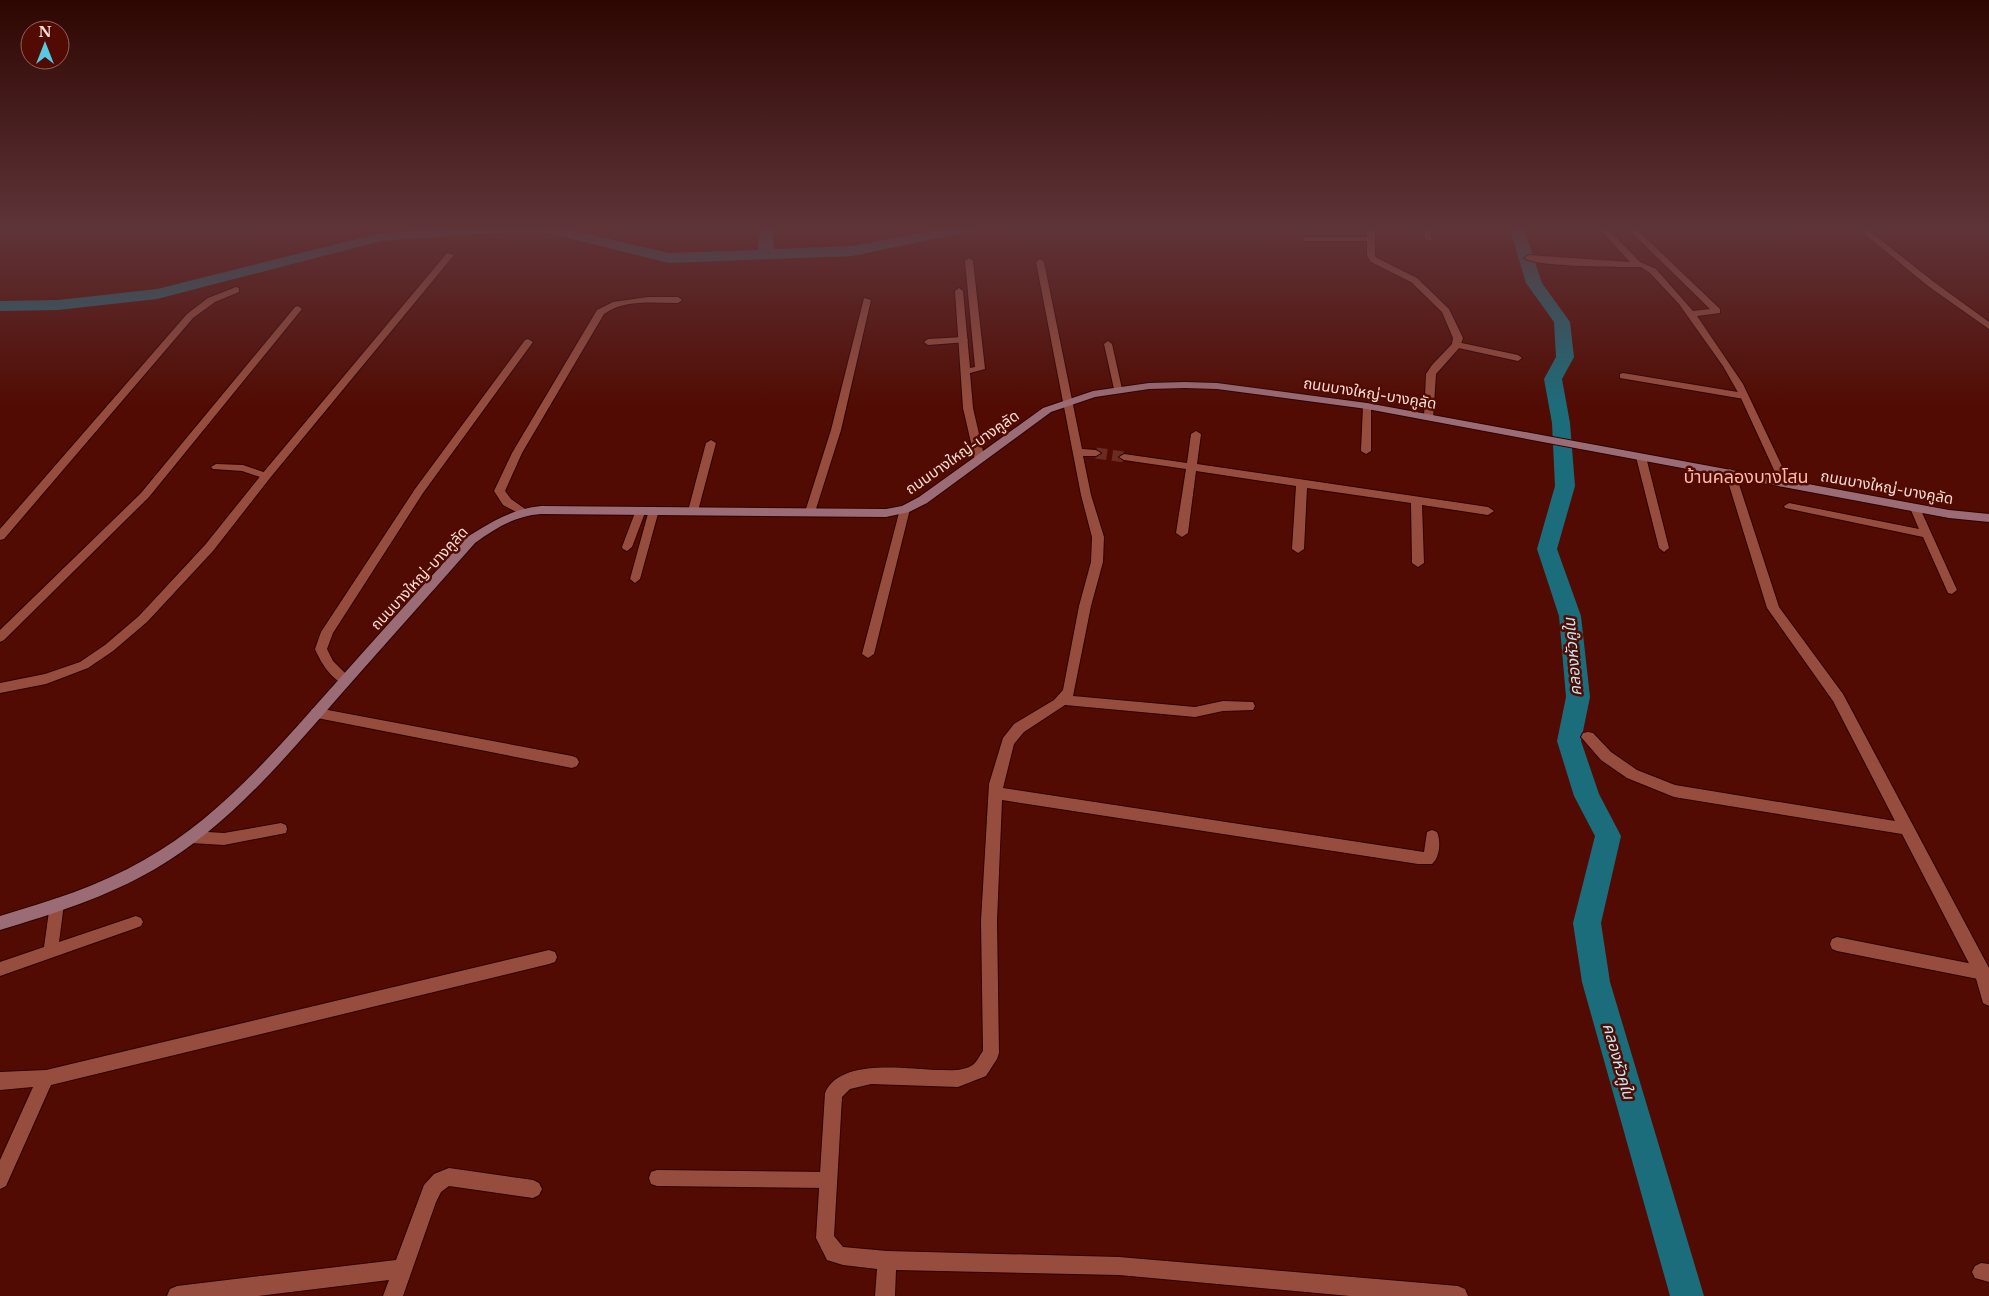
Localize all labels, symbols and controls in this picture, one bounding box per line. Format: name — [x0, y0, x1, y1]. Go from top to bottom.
north arrow — [20, 20, 70, 70]
text: N — [38, 23, 52, 41]
street label: ถนนบางใหญ่-บางคูลัด — [1302, 373, 1438, 413]
street label: ถนนบางใหญ่-บางคูลัด — [901, 406, 1023, 498]
district label: บ้านคลองบางโสน — [1683, 466, 1809, 488]
street label: ถนนบางใหญ่-บางคูลัด — [1819, 466, 1955, 508]
street label: ถนนบางใหญ่-บางคูลัด — [366, 522, 472, 634]
water label: คลองหัวคูใน — [1559, 616, 1586, 697]
water label: คลองหัวคูใน — [1598, 1021, 1640, 1103]

